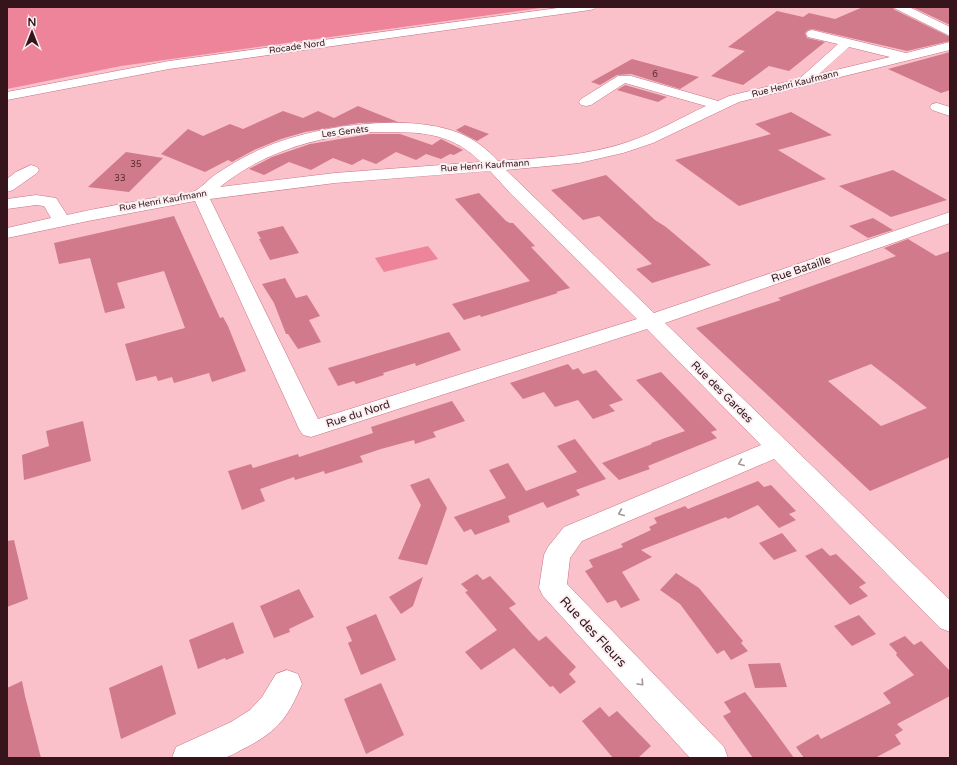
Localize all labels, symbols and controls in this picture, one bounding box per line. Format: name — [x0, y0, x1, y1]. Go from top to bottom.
north arrow — [12, 12, 52, 52]
text: N — [28, 16, 36, 29]
street label: Rocade Nord — [268, 38, 326, 56]
street label: Rue Henri Kaufmann — [751, 68, 839, 100]
house number: 6 — [652, 69, 658, 80]
street label: Les Genêts — [321, 124, 369, 140]
street label: Rue Henri Kaufmann — [440, 157, 530, 175]
house number: 35 — [130, 159, 142, 170]
house number: 33 — [114, 173, 126, 184]
street label: Rue Henri Kaufmann — [118, 188, 208, 214]
street label: Rue Bataille — [770, 253, 832, 285]
street label: Rue des Gardes — [688, 358, 756, 426]
street label: Rue du Nord — [324, 398, 392, 430]
one-way arrow — [738, 459, 745, 467]
one-way arrow — [618, 509, 625, 517]
street label: Rue des Fleurs — [556, 593, 630, 671]
one-way arrow — [636, 678, 644, 686]

